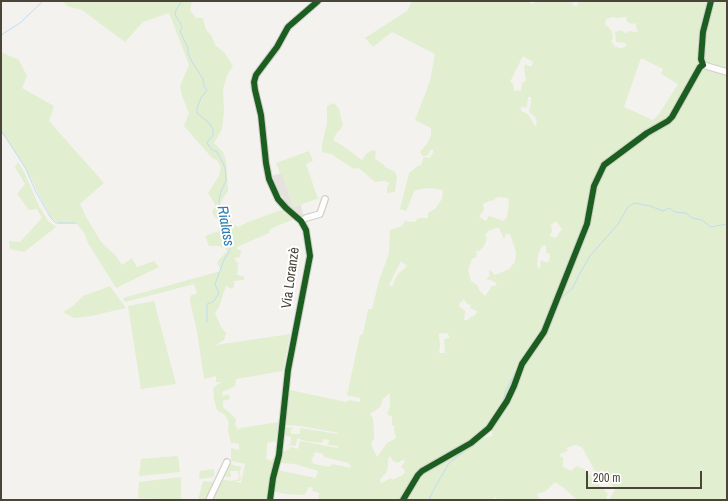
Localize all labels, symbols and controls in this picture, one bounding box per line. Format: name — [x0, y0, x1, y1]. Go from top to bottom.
water label: Rialass — [213, 204, 237, 248]
street label: Via Loranzè — [278, 246, 304, 310]
scale bar — [588, 463, 704, 489]
text: 200 m — [593, 470, 620, 486]

